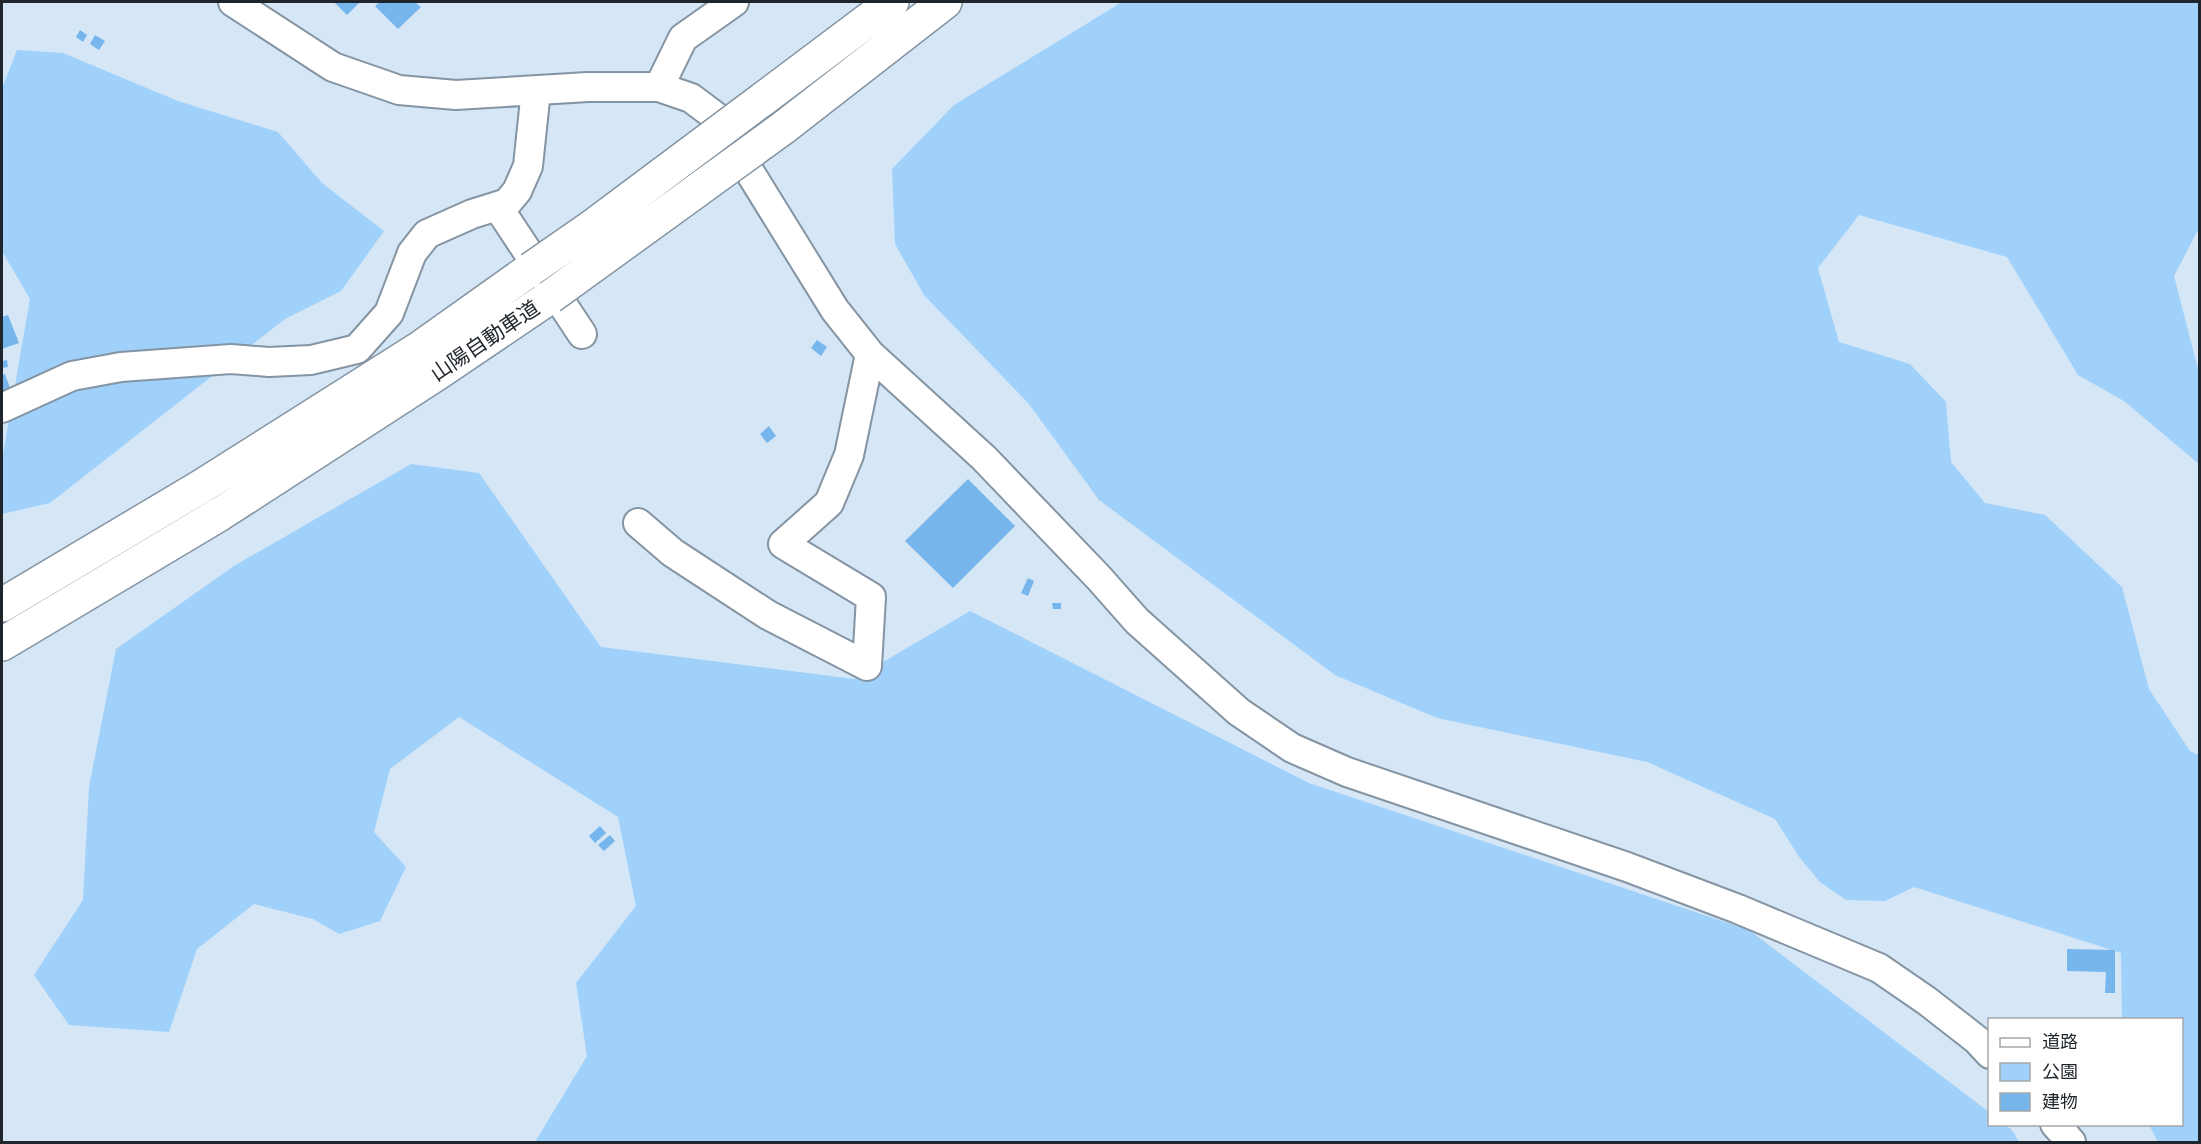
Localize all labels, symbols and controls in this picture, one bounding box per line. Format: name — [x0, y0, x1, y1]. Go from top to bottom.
street label: 山陽自動車道 — [426, 296, 544, 386]
legend — [1988, 1018, 2183, 1126]
text: 道路 — [2042, 1031, 2078, 1052]
text: 公園 — [2042, 1061, 2078, 1082]
text: 建物 — [2042, 1091, 2078, 1112]

